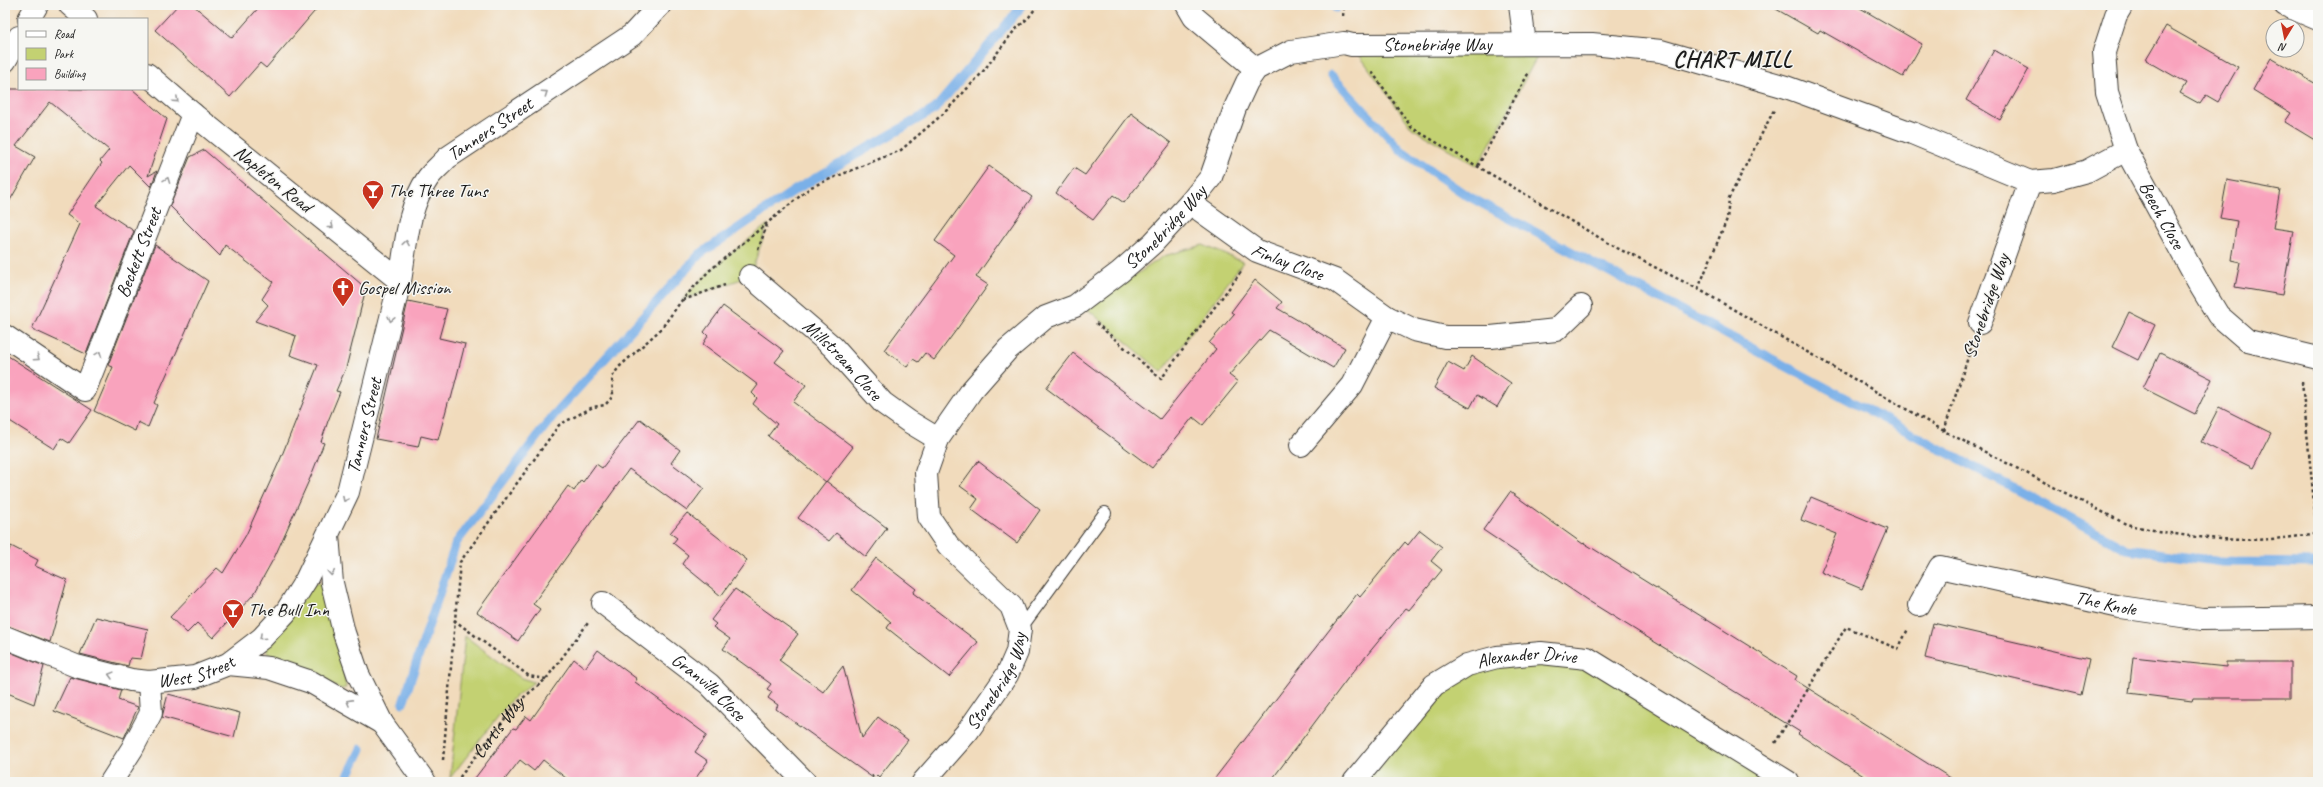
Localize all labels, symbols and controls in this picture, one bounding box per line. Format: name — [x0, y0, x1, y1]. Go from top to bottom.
legend — [18, 18, 148, 90]
north arrow — [2265, 18, 2305, 58]
text: Road — [54, 26, 76, 42]
street label: Stonebridge Way — [1383, 32, 1493, 57]
text: N — [2277, 40, 2288, 55]
district label: CHART MILL — [1673, 45, 1793, 74]
text: Park — [54, 46, 75, 62]
text: Building — [54, 66, 86, 82]
one-way arrow — [541, 90, 548, 98]
street label: Tanners Street — [443, 91, 539, 166]
one-way arrow — [171, 95, 179, 102]
street label: Napleton Road — [229, 140, 320, 220]
one-way arrow — [162, 177, 170, 185]
street label: Beech Close — [2133, 177, 2191, 255]
bar icon: The Three Tuns — [360, 178, 386, 211]
place label: The Three Tuns — [388, 179, 489, 203]
street label: Stonebridge Way — [1119, 179, 1213, 275]
street label: Beckett Street — [110, 203, 168, 301]
one-way arrow — [327, 221, 334, 228]
street label: Finlay Close — [1246, 239, 1328, 287]
one-way arrow — [402, 240, 410, 246]
street label: Stonebridge Way — [1957, 249, 2016, 361]
church icon: Gospel Mission — [330, 275, 356, 308]
place label: Gospel Mission — [358, 276, 452, 300]
street label: Millstream Close — [798, 314, 888, 407]
one-way arrow — [388, 316, 396, 322]
one-way arrow — [94, 350, 102, 357]
one-way arrow — [33, 353, 40, 361]
street label: Tanners Street — [341, 374, 388, 476]
one-way arrow — [342, 495, 350, 502]
one-way arrow — [326, 570, 335, 576]
street label: The Knole — [2073, 585, 2139, 621]
bar icon: The Bull Inn — [220, 597, 246, 630]
place label: The Bull Inn — [248, 598, 329, 622]
street label: Stonebridge Way — [960, 630, 1032, 735]
one-way arrow — [259, 632, 267, 639]
street label: Alexander Drive — [1474, 641, 1580, 674]
street label: Granville Close — [667, 648, 752, 728]
street label: West Street — [157, 650, 241, 693]
one-way arrow — [107, 671, 114, 680]
street label: Curtis Way — [467, 690, 530, 763]
one-way arrow — [346, 700, 353, 707]

